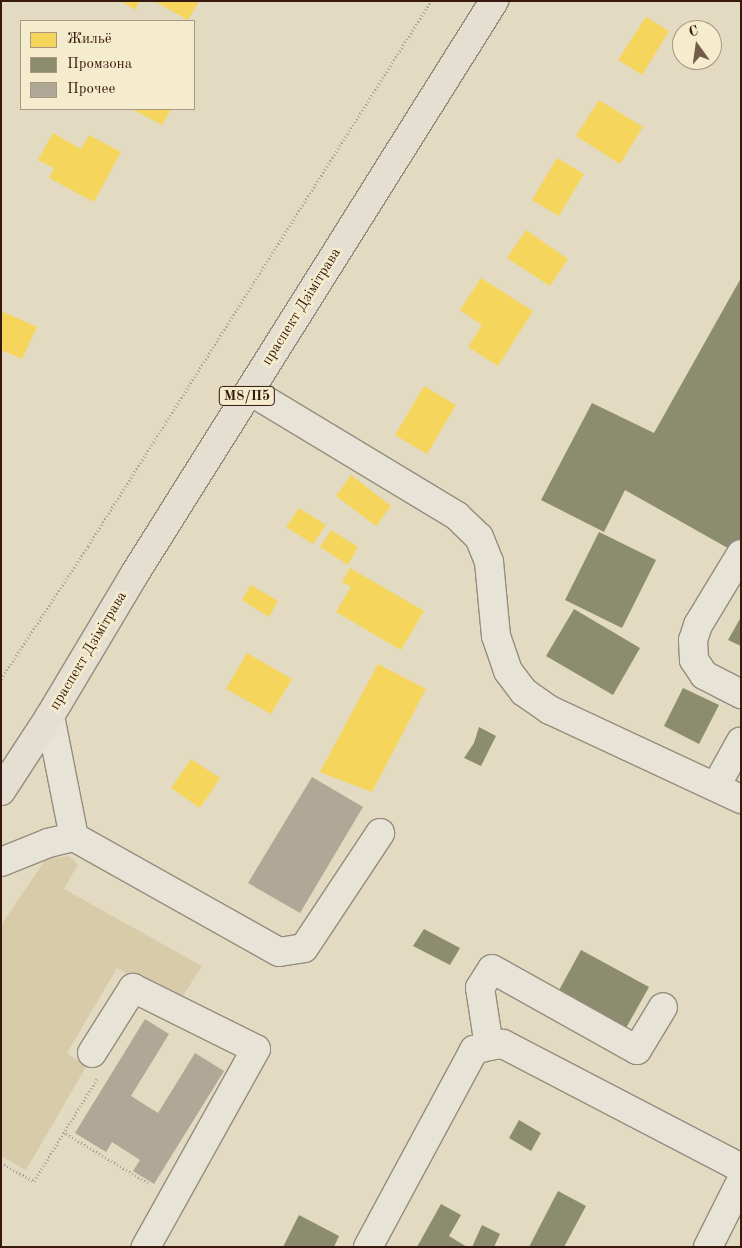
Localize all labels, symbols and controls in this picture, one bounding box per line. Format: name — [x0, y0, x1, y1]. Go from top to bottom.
legend — [20, 20, 195, 110]
north arrow — [672, 20, 722, 70]
text: С — [687, 24, 700, 39]
text: Жильё — [67, 32, 112, 47]
text: Промзона — [67, 57, 132, 72]
text: Прочее — [67, 82, 115, 97]
street label: праспект Дзімітрава — [259, 245, 345, 369]
road number: М8/П5 — [218, 384, 276, 408]
street label: праспект Дзімітрава — [46, 588, 132, 714]

